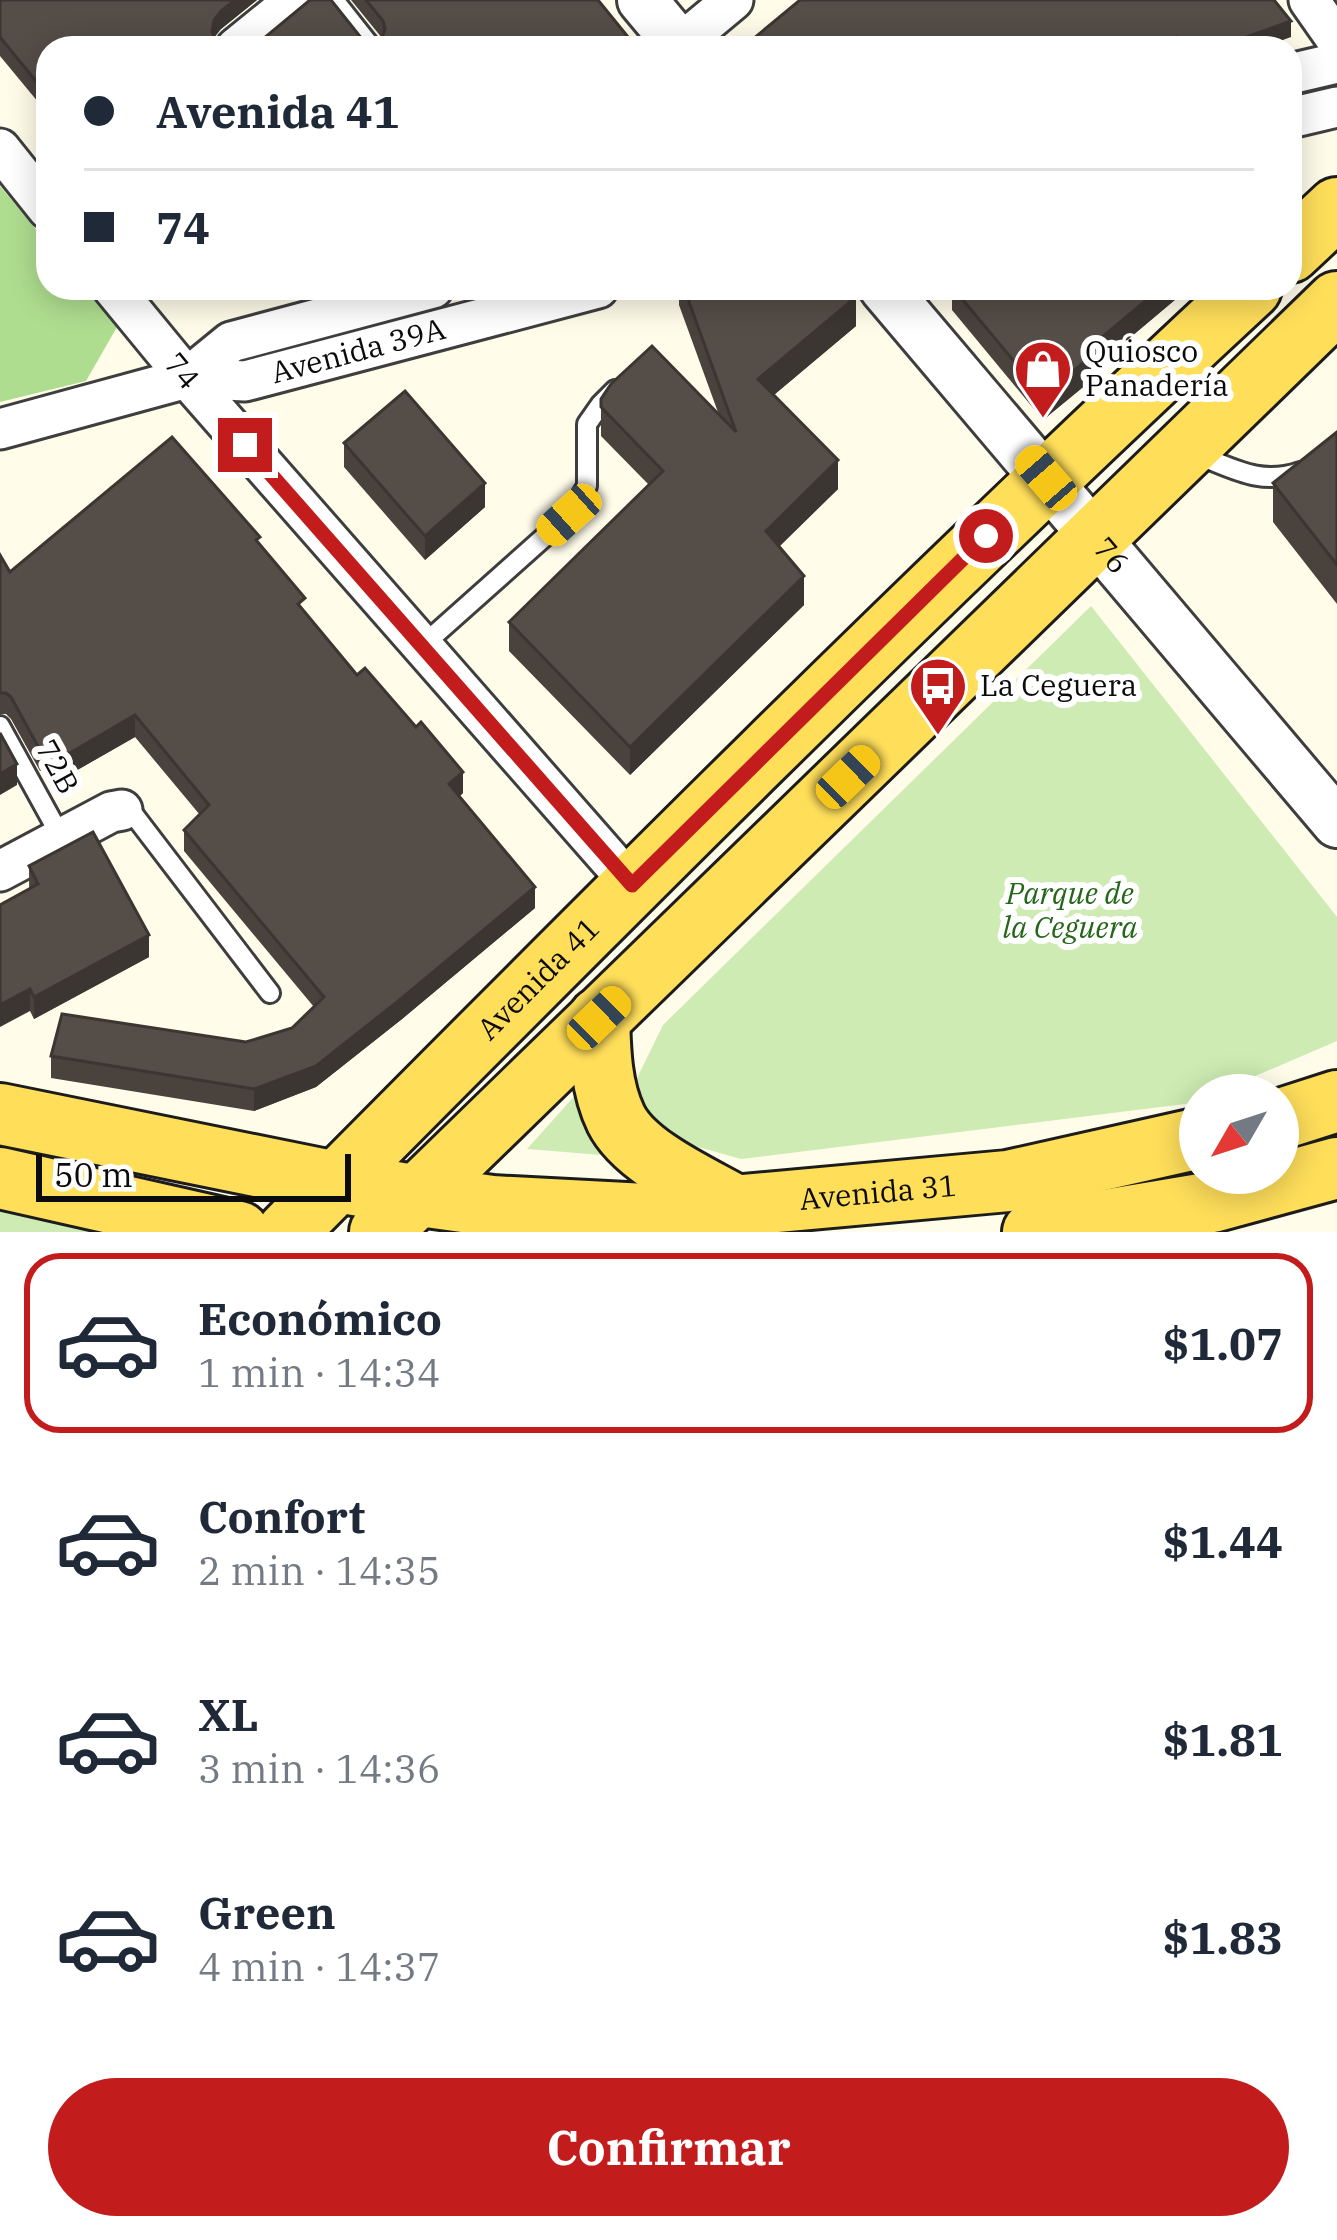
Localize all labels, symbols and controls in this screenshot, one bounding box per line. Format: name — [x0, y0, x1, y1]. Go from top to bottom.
text: Avenida 41 — [156, 82, 400, 140]
text: 74 — [156, 198, 210, 256]
street label: Avenida 39A — [267, 308, 450, 391]
place label: Quiosco Panadería — [1085, 331, 1229, 404]
shop icon: Quiosco Panadería — [1012, 338, 1074, 420]
street label: 74 — [156, 344, 209, 397]
route end — [218, 418, 272, 472]
car — [1009, 439, 1083, 517]
car — [530, 478, 608, 552]
route start — [959, 509, 1013, 563]
street label: 76 — [1085, 529, 1138, 581]
bus stop icon: La Ceguera — [907, 655, 969, 737]
place label: La Ceguera — [980, 665, 1137, 704]
street label: 72B — [28, 732, 89, 800]
car — [810, 739, 886, 815]
park label: Parque de la Ceguera — [1003, 873, 1138, 946]
street label: Avenida 41 — [468, 908, 607, 1047]
car — [561, 980, 637, 1056]
north arrow — [1179, 1074, 1299, 1194]
map controls — [1179, 1074, 1299, 1194]
scale bar — [36, 1148, 351, 1201]
text: 50 m — [54, 1153, 133, 1196]
street label: Avenida 31 — [798, 1165, 958, 1218]
icon: car — [54, 1289, 162, 1397]
text: Económico — [198, 1289, 442, 1347]
text: $1.07 — [1163, 1314, 1283, 1372]
text: 1 min · 14:34 — [198, 1347, 440, 1398]
icon: car — [54, 1487, 162, 1595]
text: Confort — [198, 1487, 365, 1545]
text: $1.44 — [1163, 1512, 1283, 1570]
text: 2 min · 14:35 — [198, 1545, 440, 1596]
icon: car — [54, 1685, 162, 1793]
text: XL — [198, 1685, 259, 1743]
text: $1.81 — [1163, 1710, 1283, 1768]
text: 3 min · 14:36 — [198, 1743, 440, 1794]
icon: car — [54, 1883, 162, 1991]
text: Green — [198, 1883, 336, 1941]
text: $1.83 — [1163, 1908, 1283, 1966]
text: 4 min · 14:37 — [198, 1941, 440, 1992]
button: Confirmar — [48, 2078, 1289, 2216]

